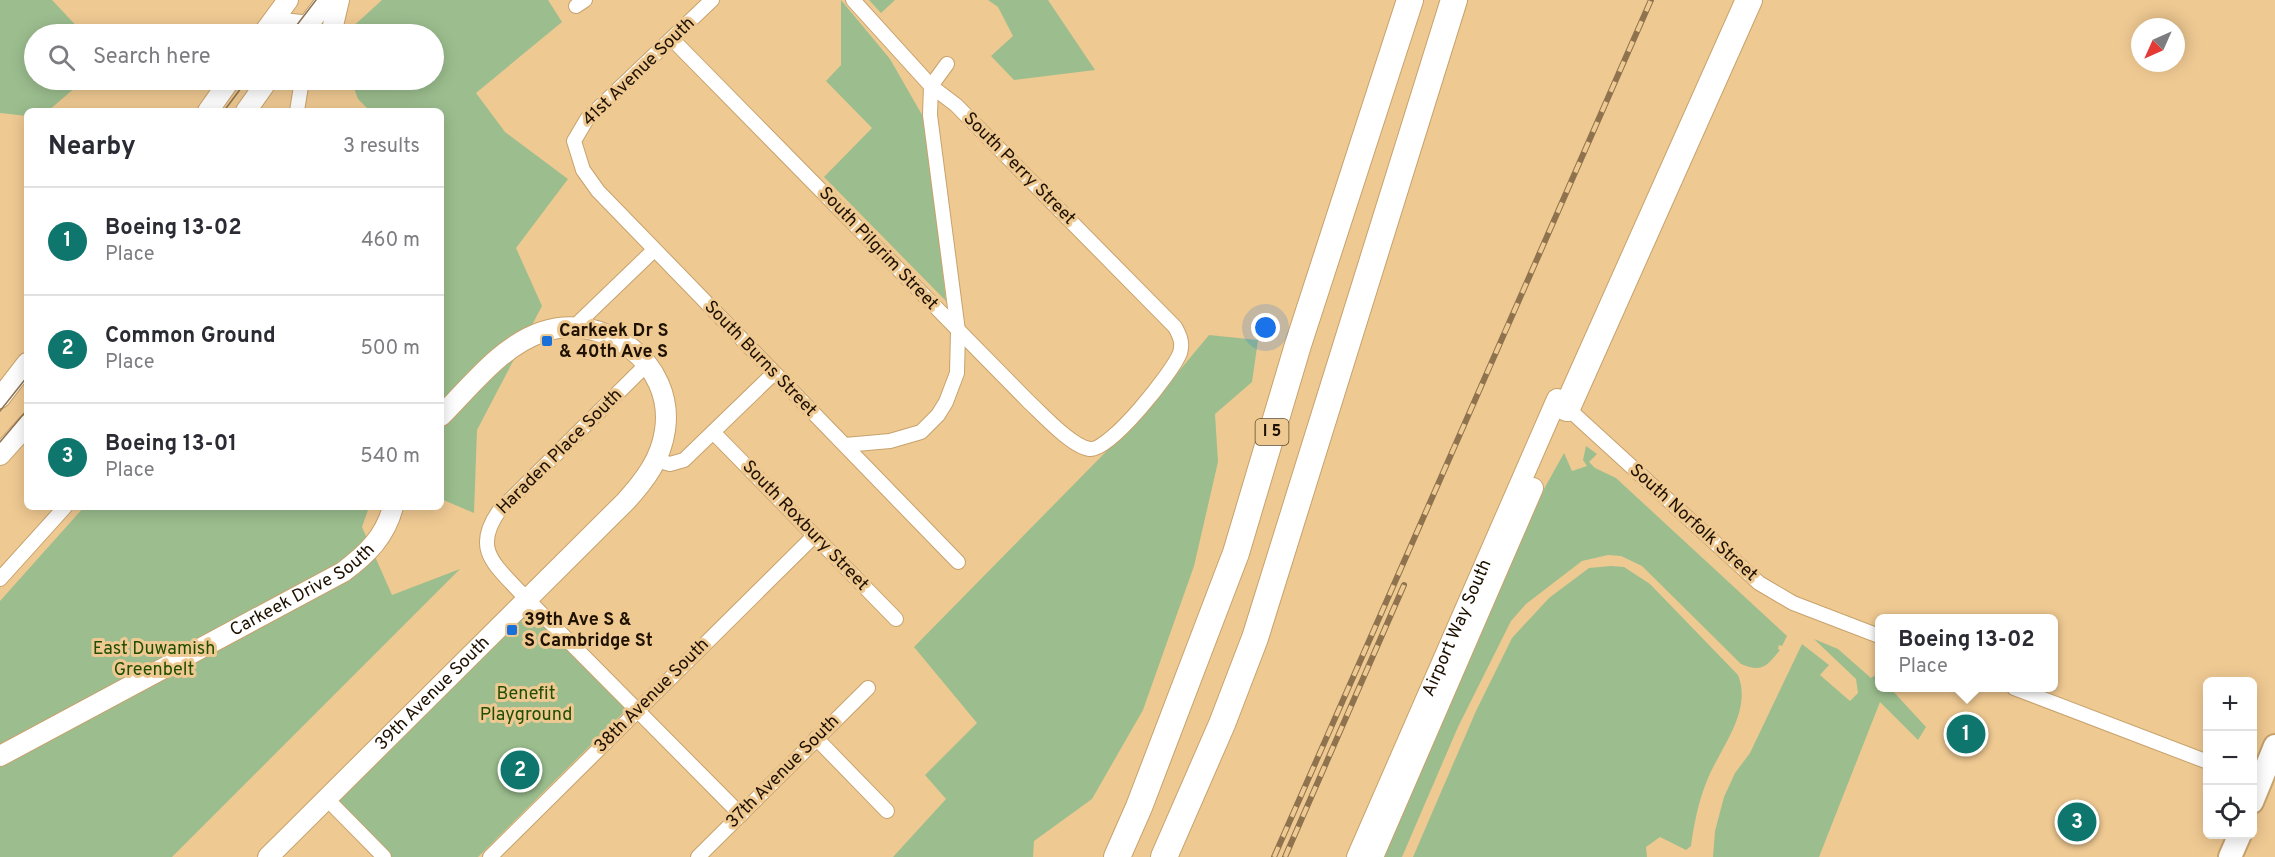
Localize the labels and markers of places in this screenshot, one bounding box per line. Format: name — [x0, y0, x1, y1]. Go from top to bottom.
place label: Carkeek Dr S & 40th Ave S — [559, 320, 668, 364]
marker: Carkeek Dr S & 40th Ave S — [540, 334, 554, 348]
place label: 39th Ave S & S Cambridge St — [524, 609, 653, 653]
marker: 39th Ave S & S Cambridge St — [505, 623, 519, 637]
pin: 1 — [1946, 712, 1986, 756]
pin: 2 — [500, 748, 540, 792]
pin: 3 — [2058, 800, 2096, 844]

